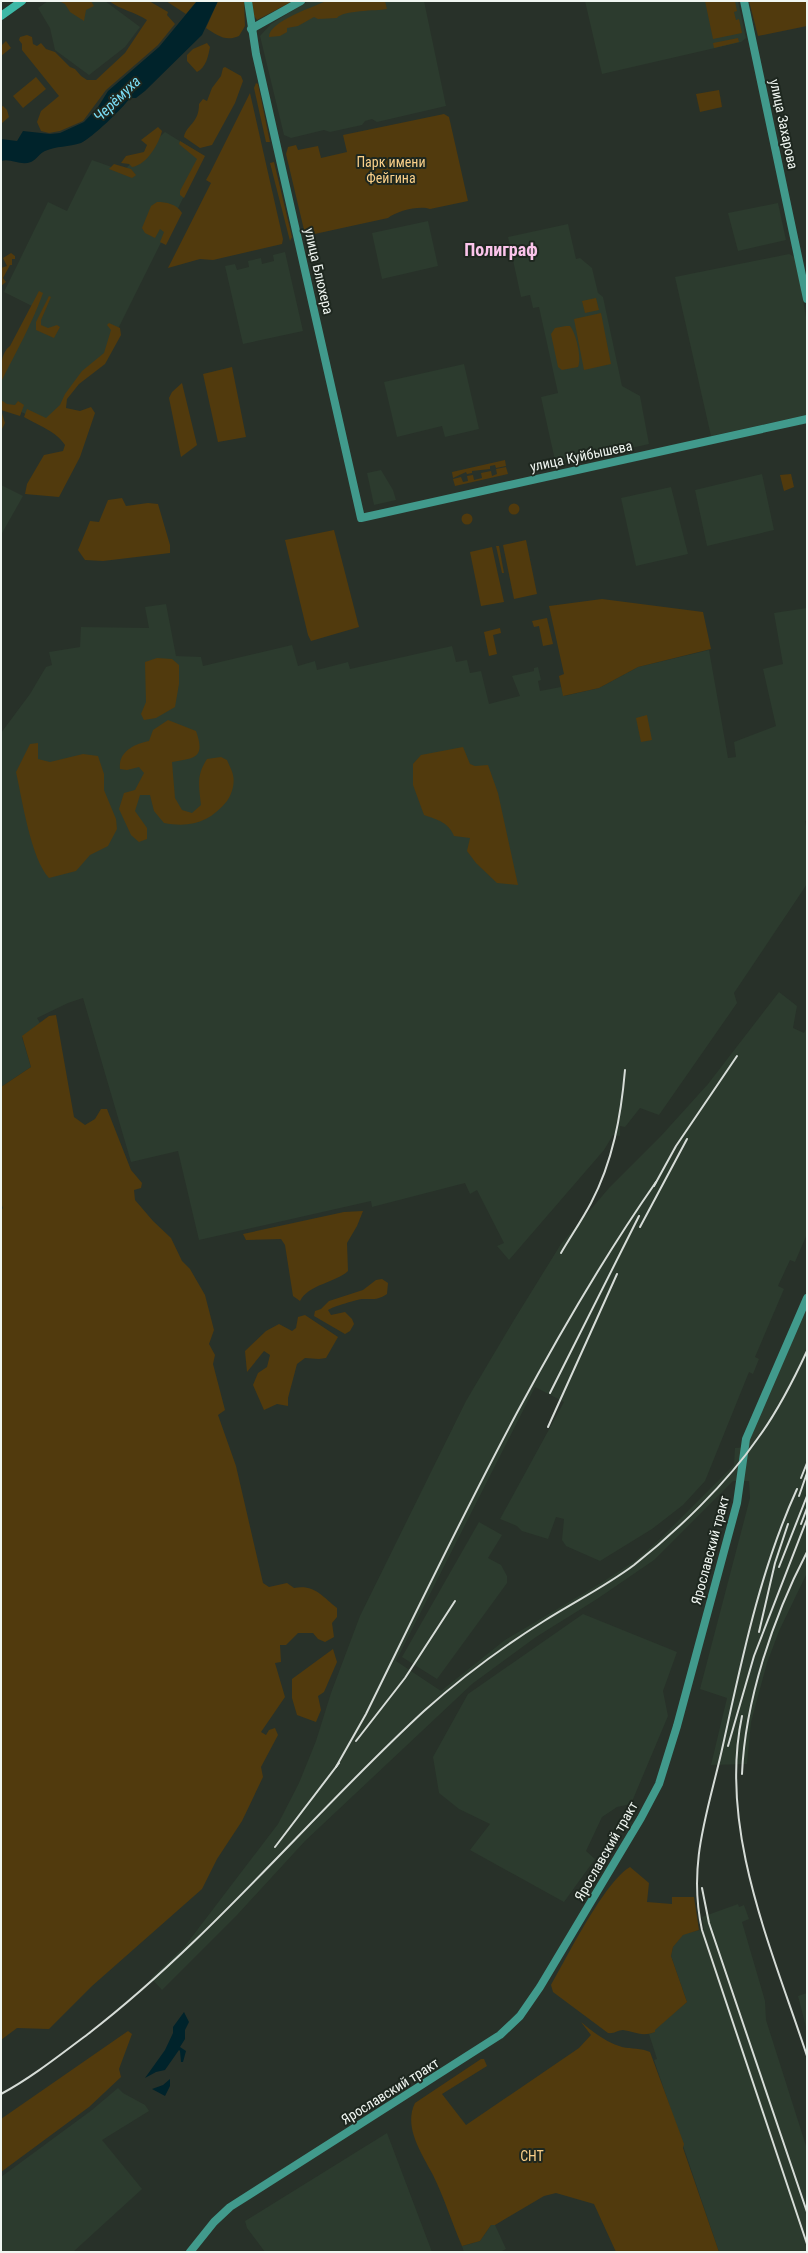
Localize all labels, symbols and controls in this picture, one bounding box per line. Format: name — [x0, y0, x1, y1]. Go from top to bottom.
water label: Черёмуха — [90, 72, 144, 126]
street label: улица Захарова — [767, 78, 801, 170]
park label: Парк имени Фейгина — [356, 154, 426, 186]
street label: улица Блюхера — [301, 226, 337, 316]
district label: Полиграф — [464, 239, 538, 260]
street label: улица Куйбышева — [528, 437, 634, 475]
street label: Ярославский тракт — [688, 1494, 732, 1606]
street label: Ярославский тракт — [571, 1798, 641, 1904]
street label: Ярославский тракт — [338, 2054, 442, 2127]
park label: СНТ — [520, 2148, 544, 2164]

